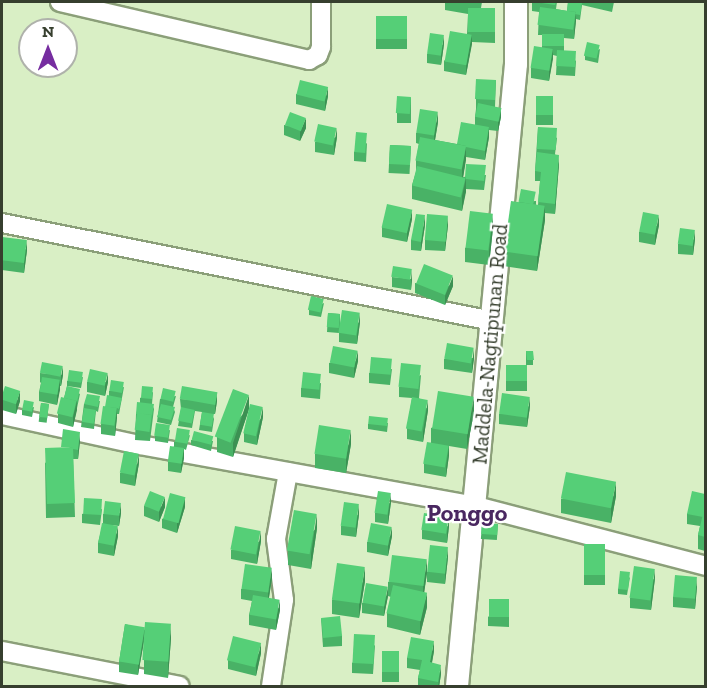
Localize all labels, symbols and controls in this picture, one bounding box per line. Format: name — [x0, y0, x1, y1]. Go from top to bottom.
north arrow — [18, 18, 78, 78]
text: N — [42, 22, 54, 41]
street label: Maddela-Nagtipunan Road — [467, 223, 513, 465]
district label: Ponggo — [427, 499, 507, 527]

